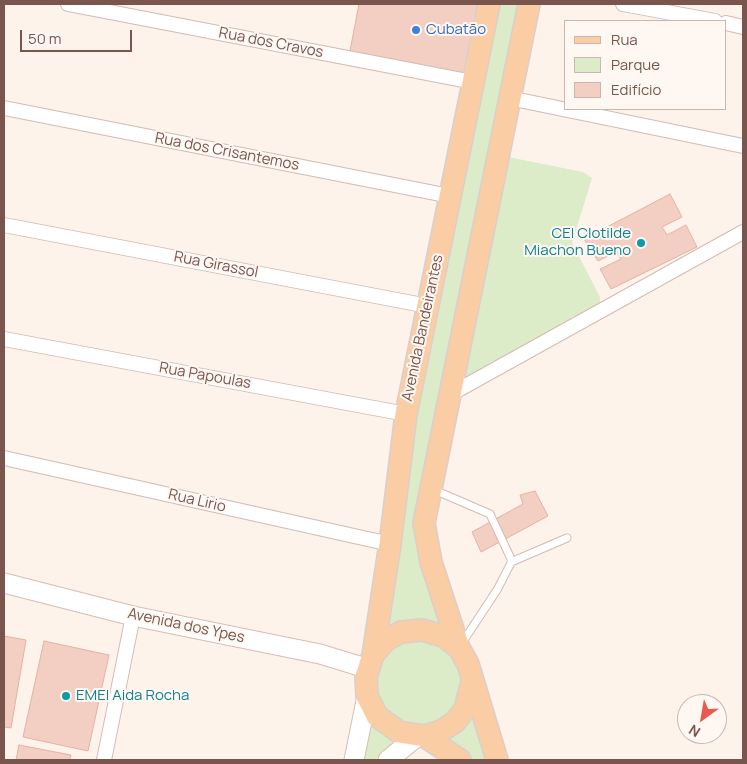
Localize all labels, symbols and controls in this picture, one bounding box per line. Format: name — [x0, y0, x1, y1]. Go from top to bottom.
scale bar — [22, 20, 135, 52]
legend — [564, 20, 727, 110]
place label: Cubatão — [426, 21, 486, 39]
street label: Rua dos Cravos — [217, 24, 325, 62]
marker: Cubatão — [410, 24, 422, 36]
text: 50 m — [28, 28, 62, 49]
text: Rua — [611, 29, 638, 50]
text: Parque — [611, 54, 660, 75]
text: Edifício — [611, 79, 661, 100]
street label: Rua dos Crisantemos — [153, 129, 301, 175]
place label: CEI Clotilde Miachon Bueno — [524, 225, 631, 260]
marker: CEI Clotilde Miachon Bueno — [635, 237, 647, 249]
street label: Rua Girassol — [172, 248, 260, 282]
street label: Avenida Bandeirantes — [399, 253, 447, 403]
street label: Rua Papoulas — [158, 359, 252, 393]
street label: Rua Lirio — [166, 486, 228, 516]
street label: Avenida dos Ypes — [126, 605, 246, 647]
place label: EMEI Aida Rocha — [76, 687, 189, 705]
marker: EMEI Aida Rocha — [60, 690, 72, 702]
north arrow — [677, 694, 727, 744]
text: N — [685, 721, 704, 742]

